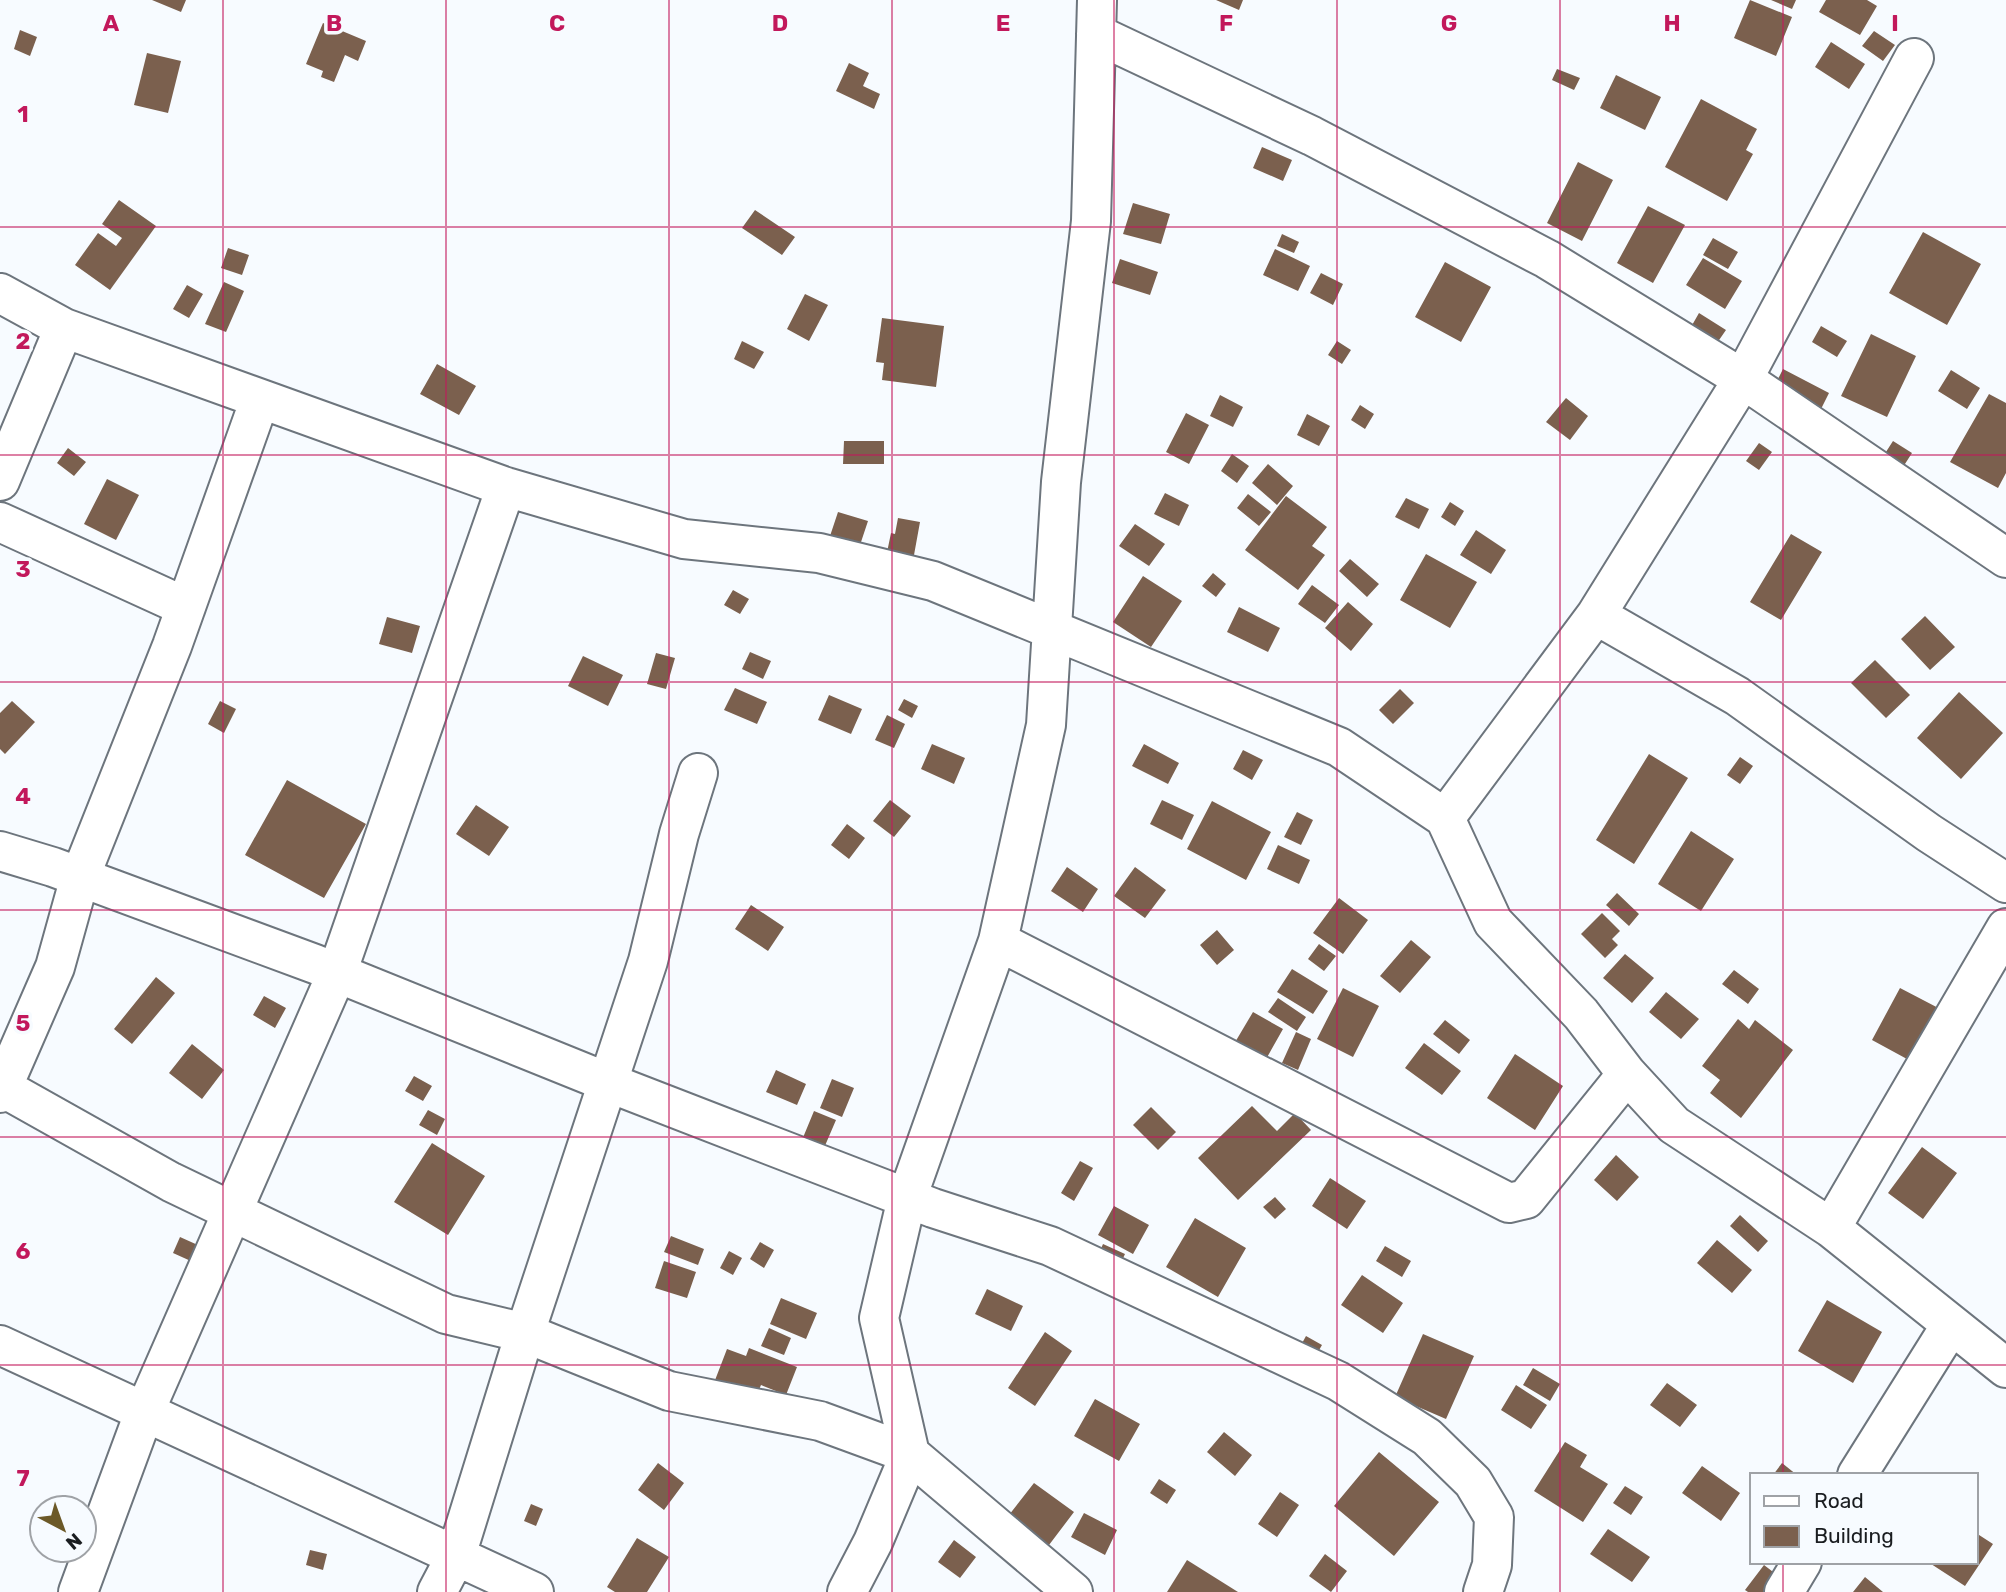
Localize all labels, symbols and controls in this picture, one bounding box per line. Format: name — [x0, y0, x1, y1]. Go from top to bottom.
text: A — [103, 9, 120, 37]
text: B — [326, 9, 342, 37]
text: C — [549, 9, 565, 37]
text: D — [772, 9, 788, 37]
text: E — [996, 9, 1010, 37]
text: F — [1219, 9, 1233, 37]
text: G — [1441, 9, 1457, 37]
text: H — [1663, 9, 1681, 37]
text: I — [1891, 9, 1899, 37]
text: 1 — [17, 100, 29, 128]
text: 2 — [16, 327, 30, 355]
text: 3 — [15, 555, 31, 583]
text: 4 — [15, 782, 31, 810]
text: 5 — [16, 1009, 31, 1037]
text: 6 — [16, 1237, 31, 1265]
text: 7 — [16, 1464, 30, 1492]
legend — [1750, 1473, 1978, 1564]
text: Road — [1814, 1488, 1864, 1513]
north arrow — [28, 1494, 98, 1564]
text: Building — [1814, 1523, 1894, 1548]
text: N — [61, 1528, 87, 1555]

